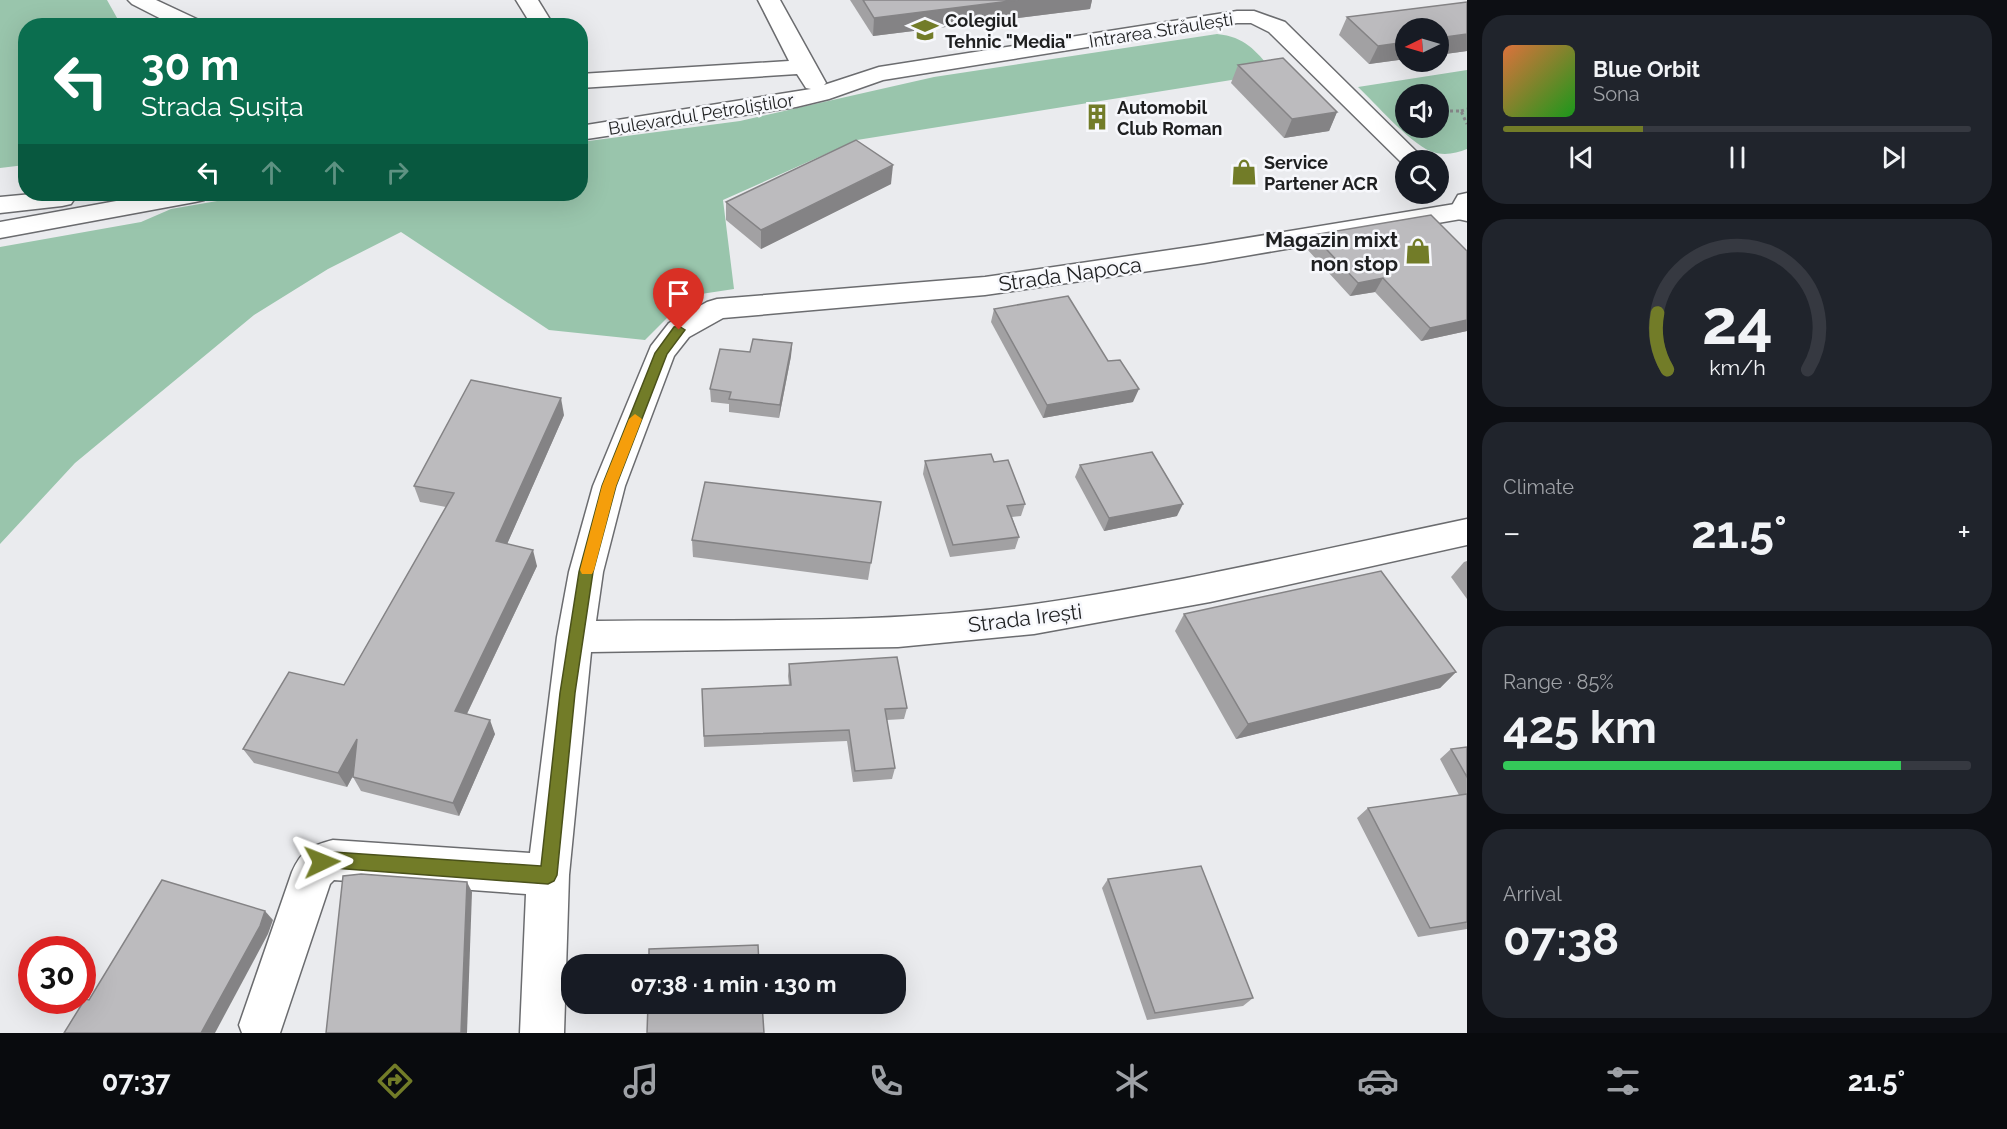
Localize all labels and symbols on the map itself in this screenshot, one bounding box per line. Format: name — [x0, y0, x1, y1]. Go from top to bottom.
street label: Intrarea Străulești — [1087, 8, 1235, 52]
place label: Colegiul Tehnic "Media" — [945, 10, 1072, 52]
school or university icon: Colegiul Tehnic "Media" — [910, 15, 940, 45]
north arrow — [1395, 18, 1449, 72]
street label: Bulevardul Petroliștilor — [607, 89, 796, 139]
place label: Automobil Club Roman — [1117, 97, 1222, 139]
building icon: Automobil Club Roman — [1082, 102, 1112, 132]
place label: Service Partener ACR — [1264, 152, 1378, 194]
shop icon: Service Partener ACR — [1229, 157, 1259, 187]
place label: Magazin mixt non stop — [1265, 227, 1398, 276]
shop icon: Magazin mixt non stop — [1403, 236, 1433, 266]
street label: Strada Napoca — [997, 252, 1143, 296]
pin — [653, 268, 704, 330]
street label: Strada Irești — [967, 599, 1083, 637]
position arrow — [290, 830, 354, 894]
speed limit sign: 30 — [18, 936, 96, 1014]

